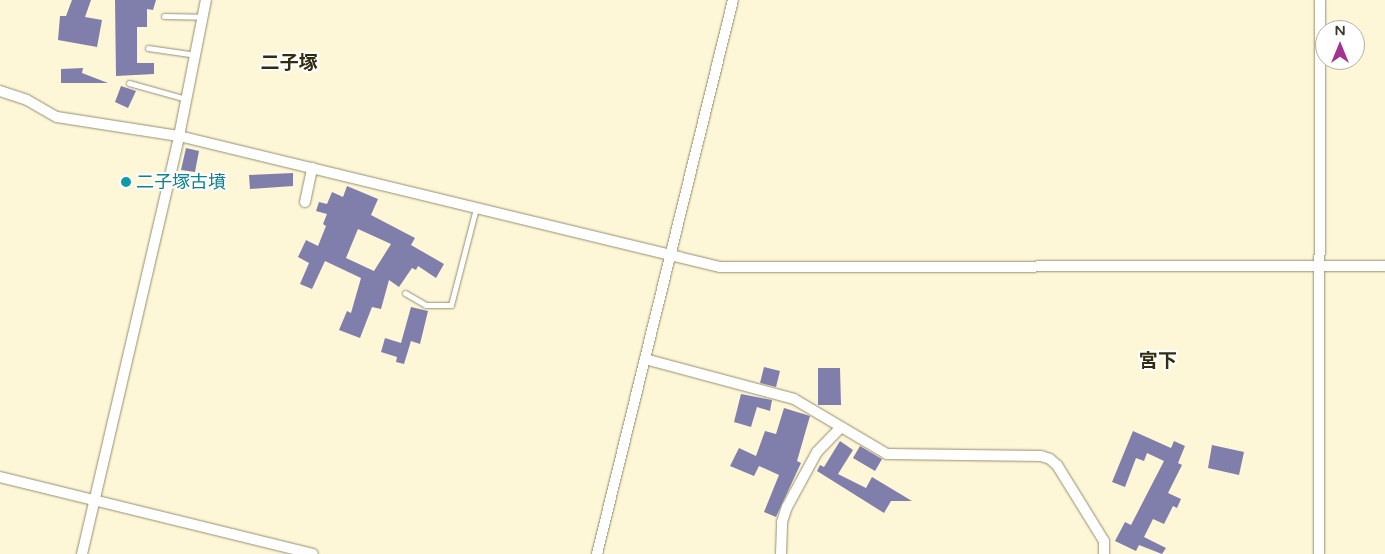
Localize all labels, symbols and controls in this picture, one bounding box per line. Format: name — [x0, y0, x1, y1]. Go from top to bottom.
north arrow — [1315, 20, 1365, 70]
text: N — [1334, 22, 1346, 39]
district label: 二子塚 — [261, 53, 317, 75]
place label: 二子塚古墳 — [136, 171, 226, 193]
marker: 二子塚古墳 — [120, 176, 132, 188]
district label: 宮下 — [1139, 351, 1177, 373]

